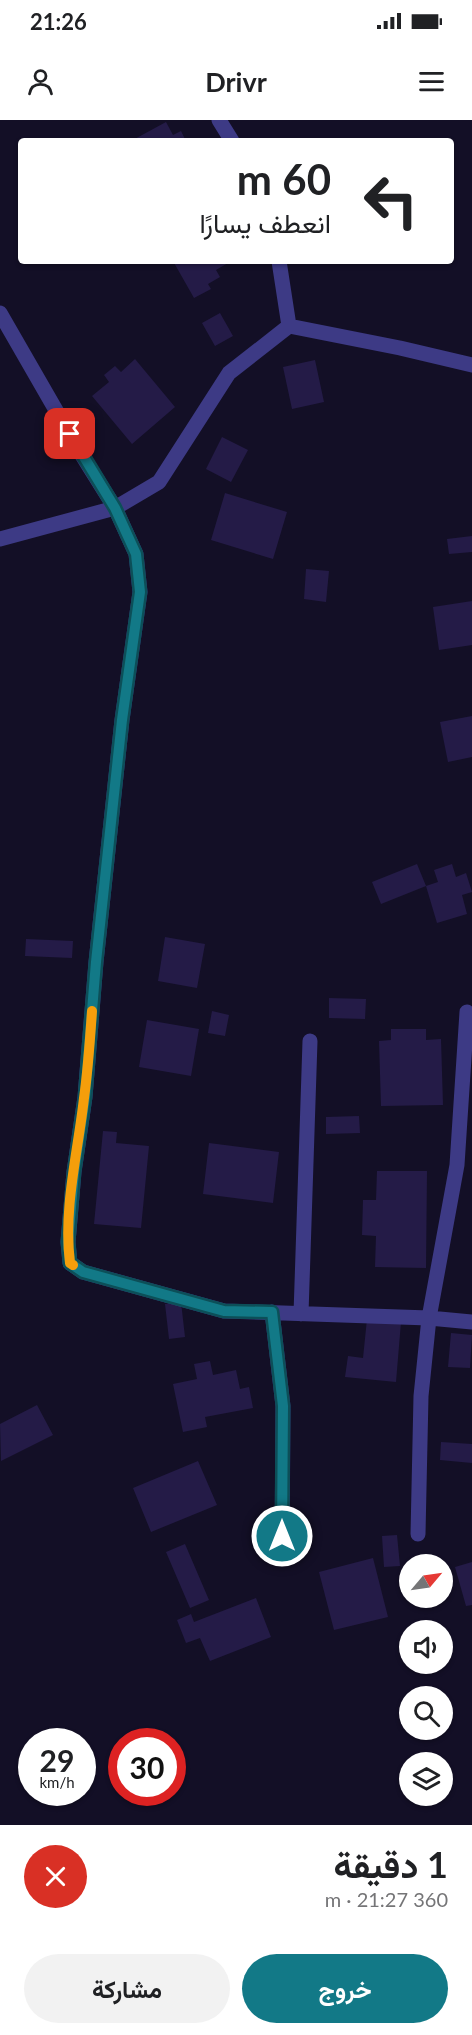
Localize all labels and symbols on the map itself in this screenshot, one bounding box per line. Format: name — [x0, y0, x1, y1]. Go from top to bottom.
pin — [44, 408, 95, 459]
position arrow — [250, 1504, 314, 1568]
north arrow — [399, 1554, 453, 1608]
speed limit sign: 30 — [108, 1728, 186, 1806]

